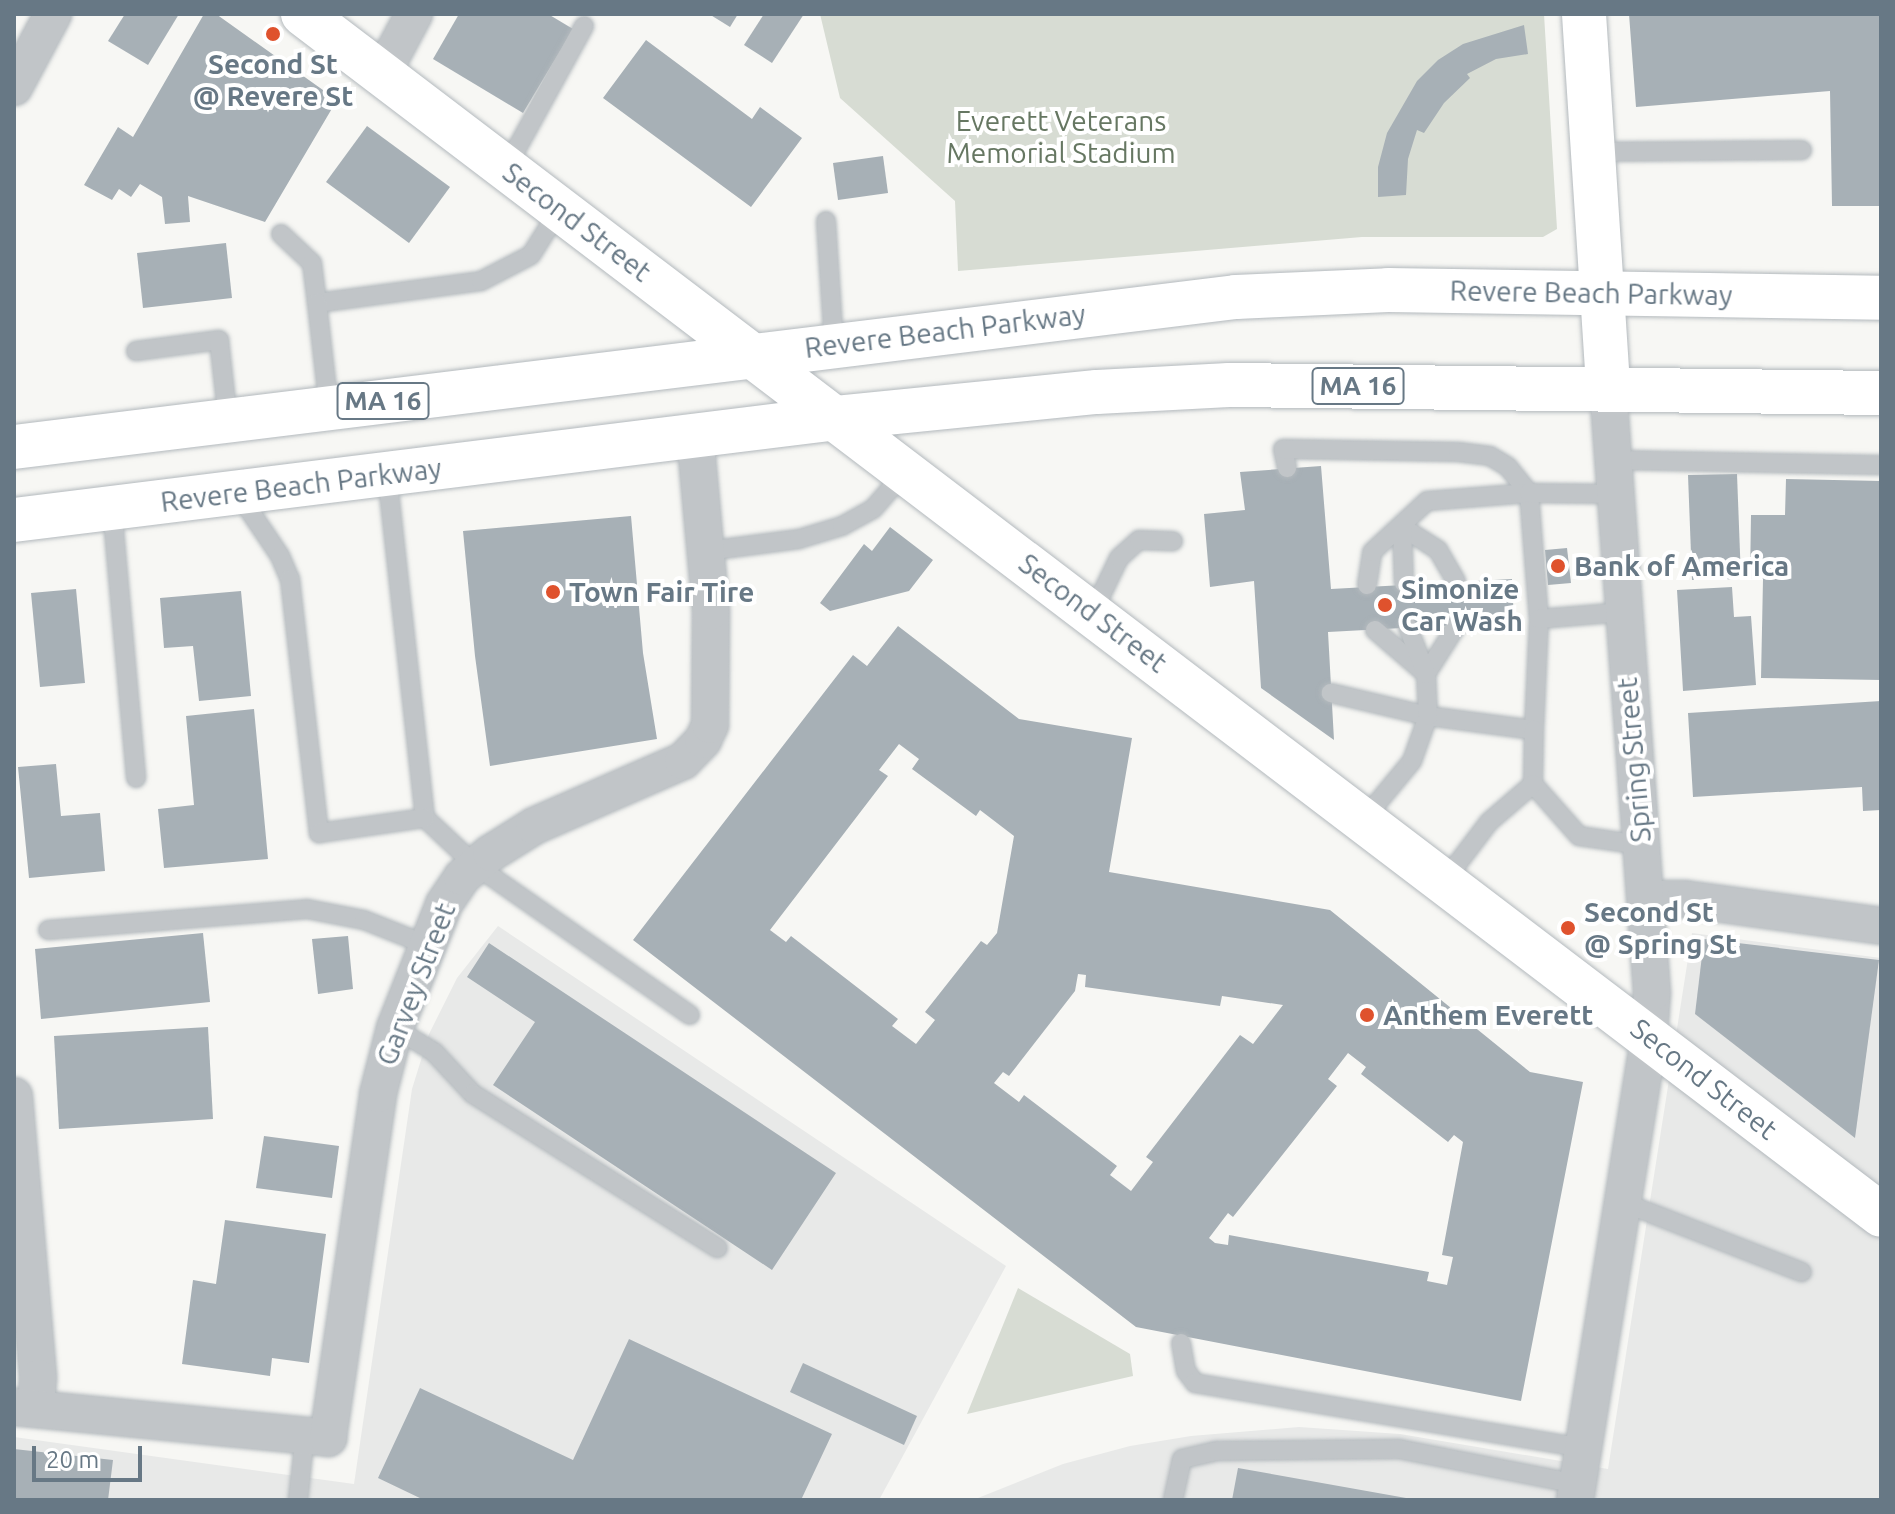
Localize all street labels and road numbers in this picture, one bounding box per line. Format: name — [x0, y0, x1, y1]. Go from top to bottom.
street label: Second Street — [496, 156, 658, 288]
street label: Revere Beach Parkway — [1449, 274, 1733, 312]
street label: Revere Beach Parkway — [803, 297, 1087, 365]
road number: MA 16 — [1310, 364, 1406, 408]
road number: MA 16 — [335, 379, 431, 423]
street label: Revere Beach Parkway — [159, 451, 443, 519]
street label: Second Street — [1012, 547, 1174, 679]
street label: Spring Street — [1610, 676, 1658, 844]
street label: Garvey Street — [370, 898, 462, 1070]
street label: Second Street — [1624, 1011, 1784, 1147]

